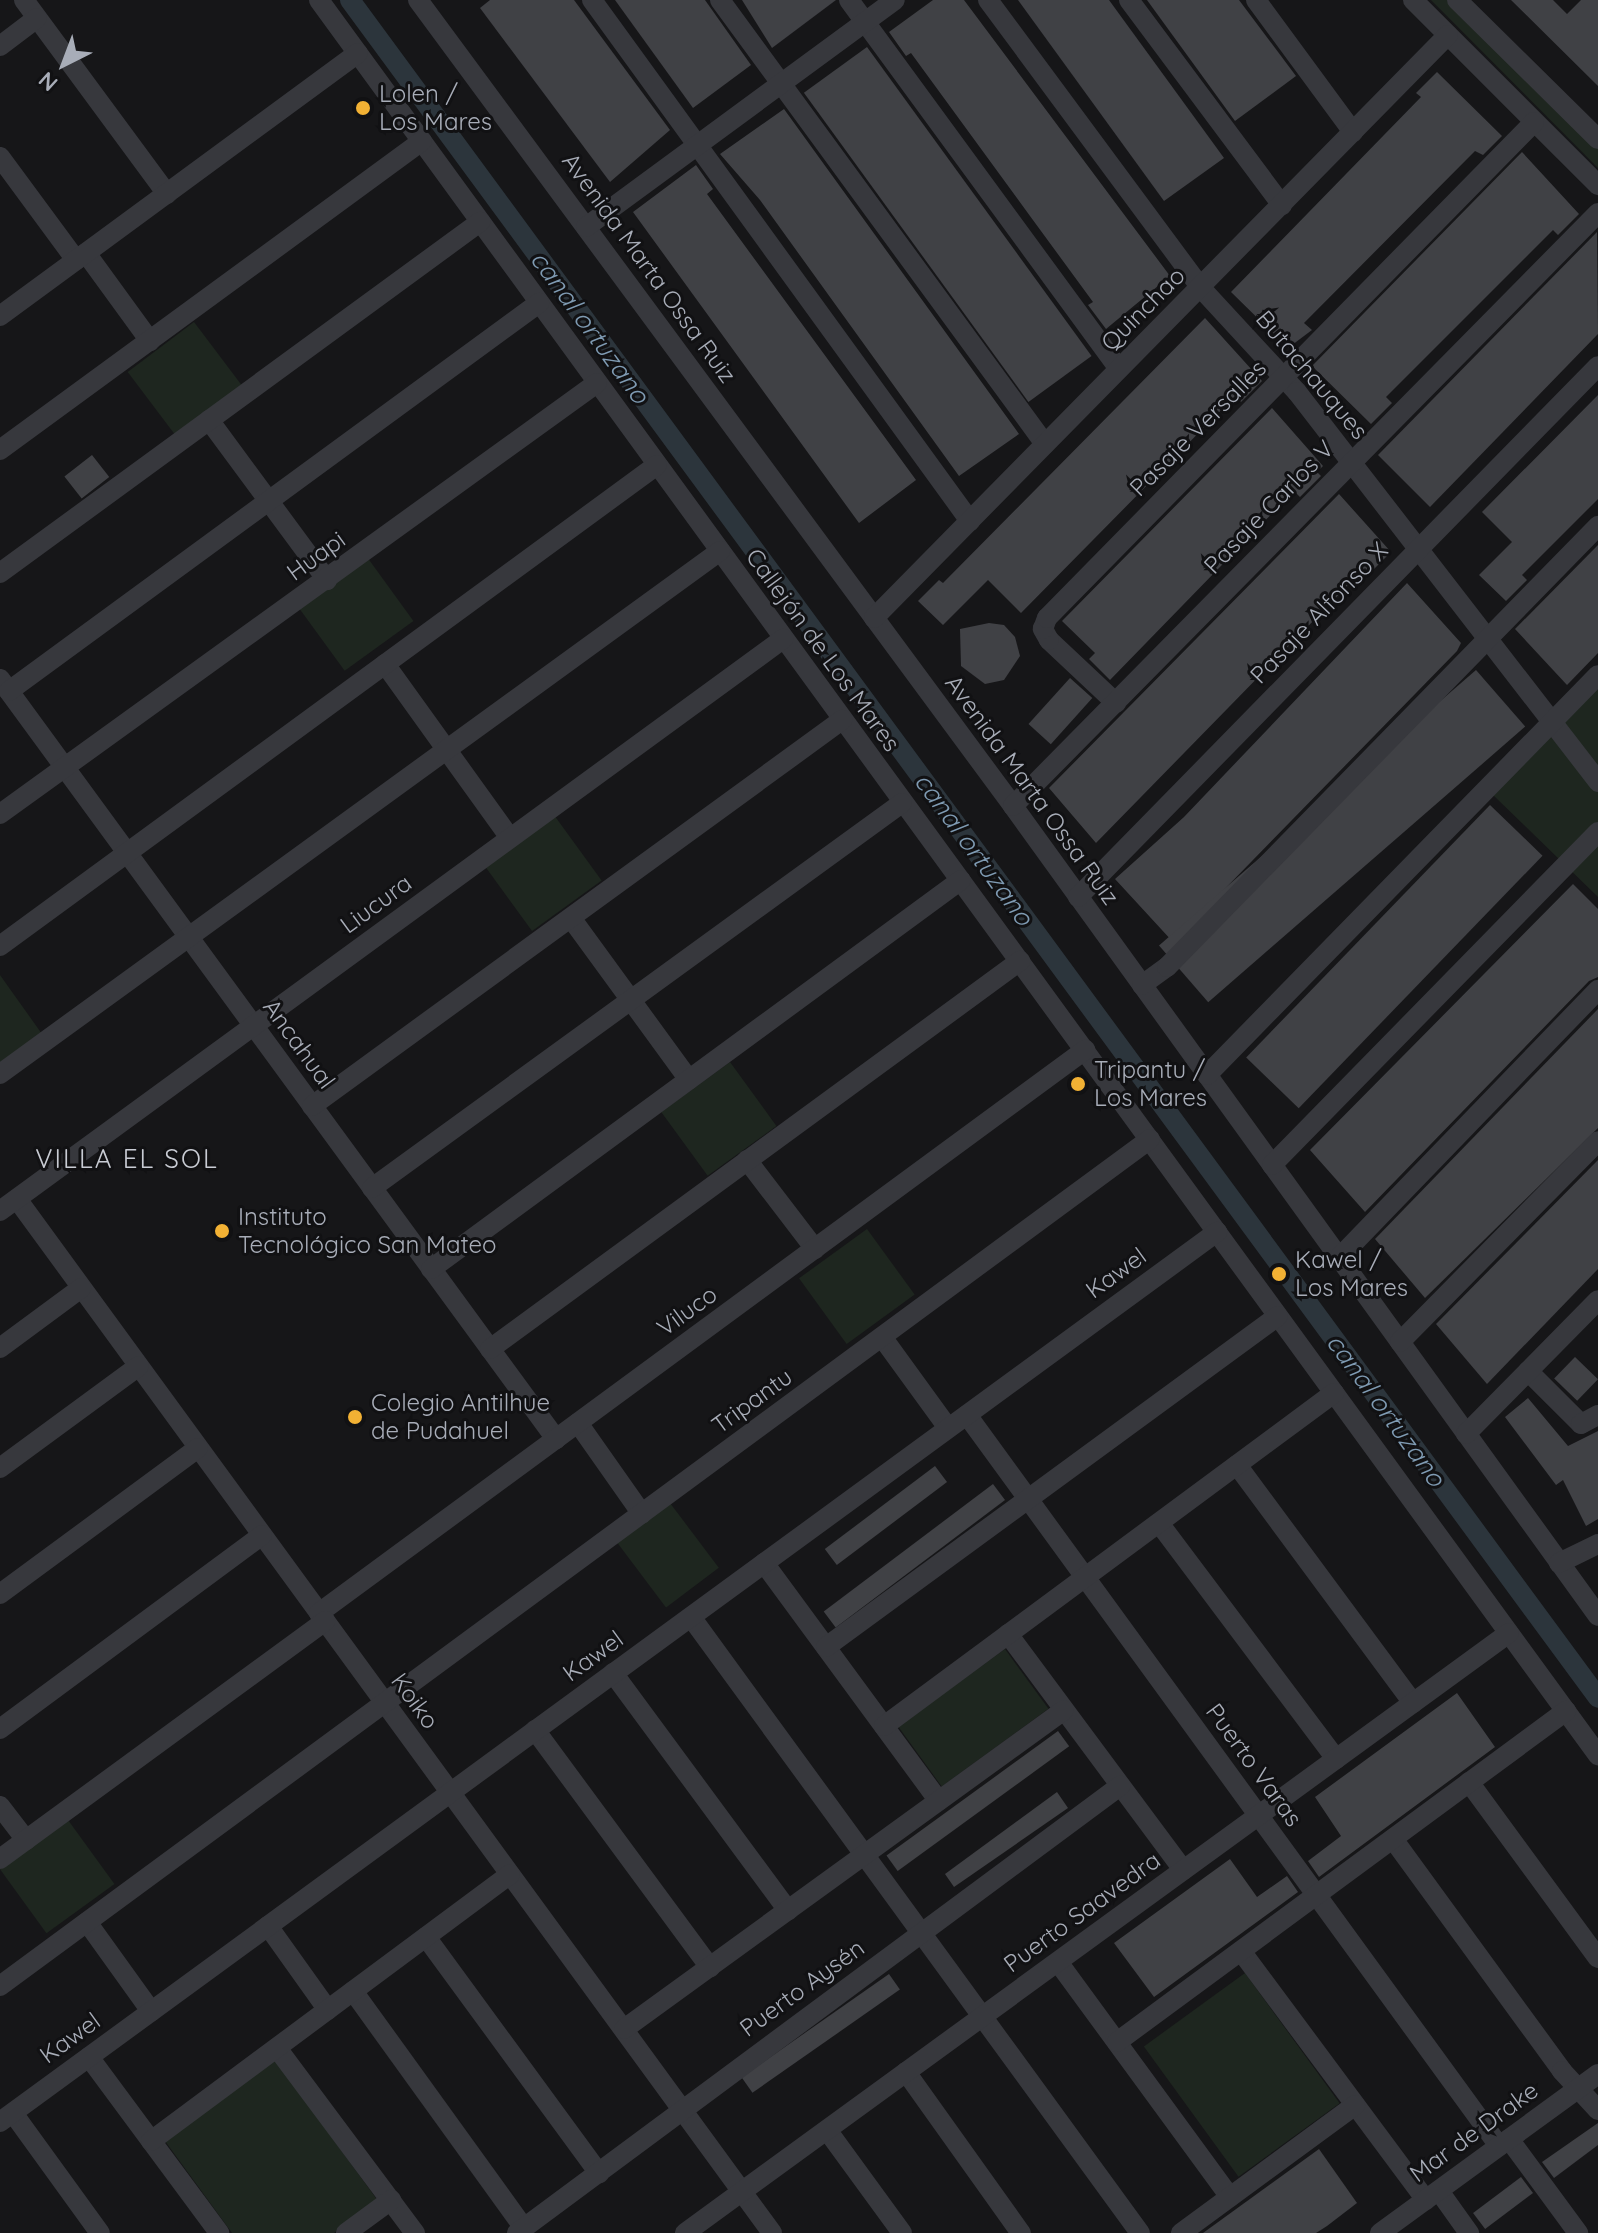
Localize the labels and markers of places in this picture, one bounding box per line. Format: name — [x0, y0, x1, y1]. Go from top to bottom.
place label: Lolen / Los Mares — [379, 80, 492, 136]
marker: Lolen / Los Mares — [354, 99, 372, 117]
place label: Tripantu / Los Mares — [1094, 1056, 1207, 1112]
marker: Tripantu / Los Mares — [1069, 1075, 1087, 1093]
place label: Instituto Tecnológico San Mateo — [238, 1203, 497, 1259]
marker: Instituto Tecnológico San Mateo — [213, 1222, 231, 1240]
place label: Kawel / Los Mares — [1295, 1246, 1408, 1302]
marker: Kawel / Los Mares — [1270, 1265, 1288, 1283]
place label: Colegio Antilhue de Pudahuel — [371, 1389, 550, 1445]
marker: Colegio Antilhue de Pudahuel — [346, 1408, 364, 1426]

